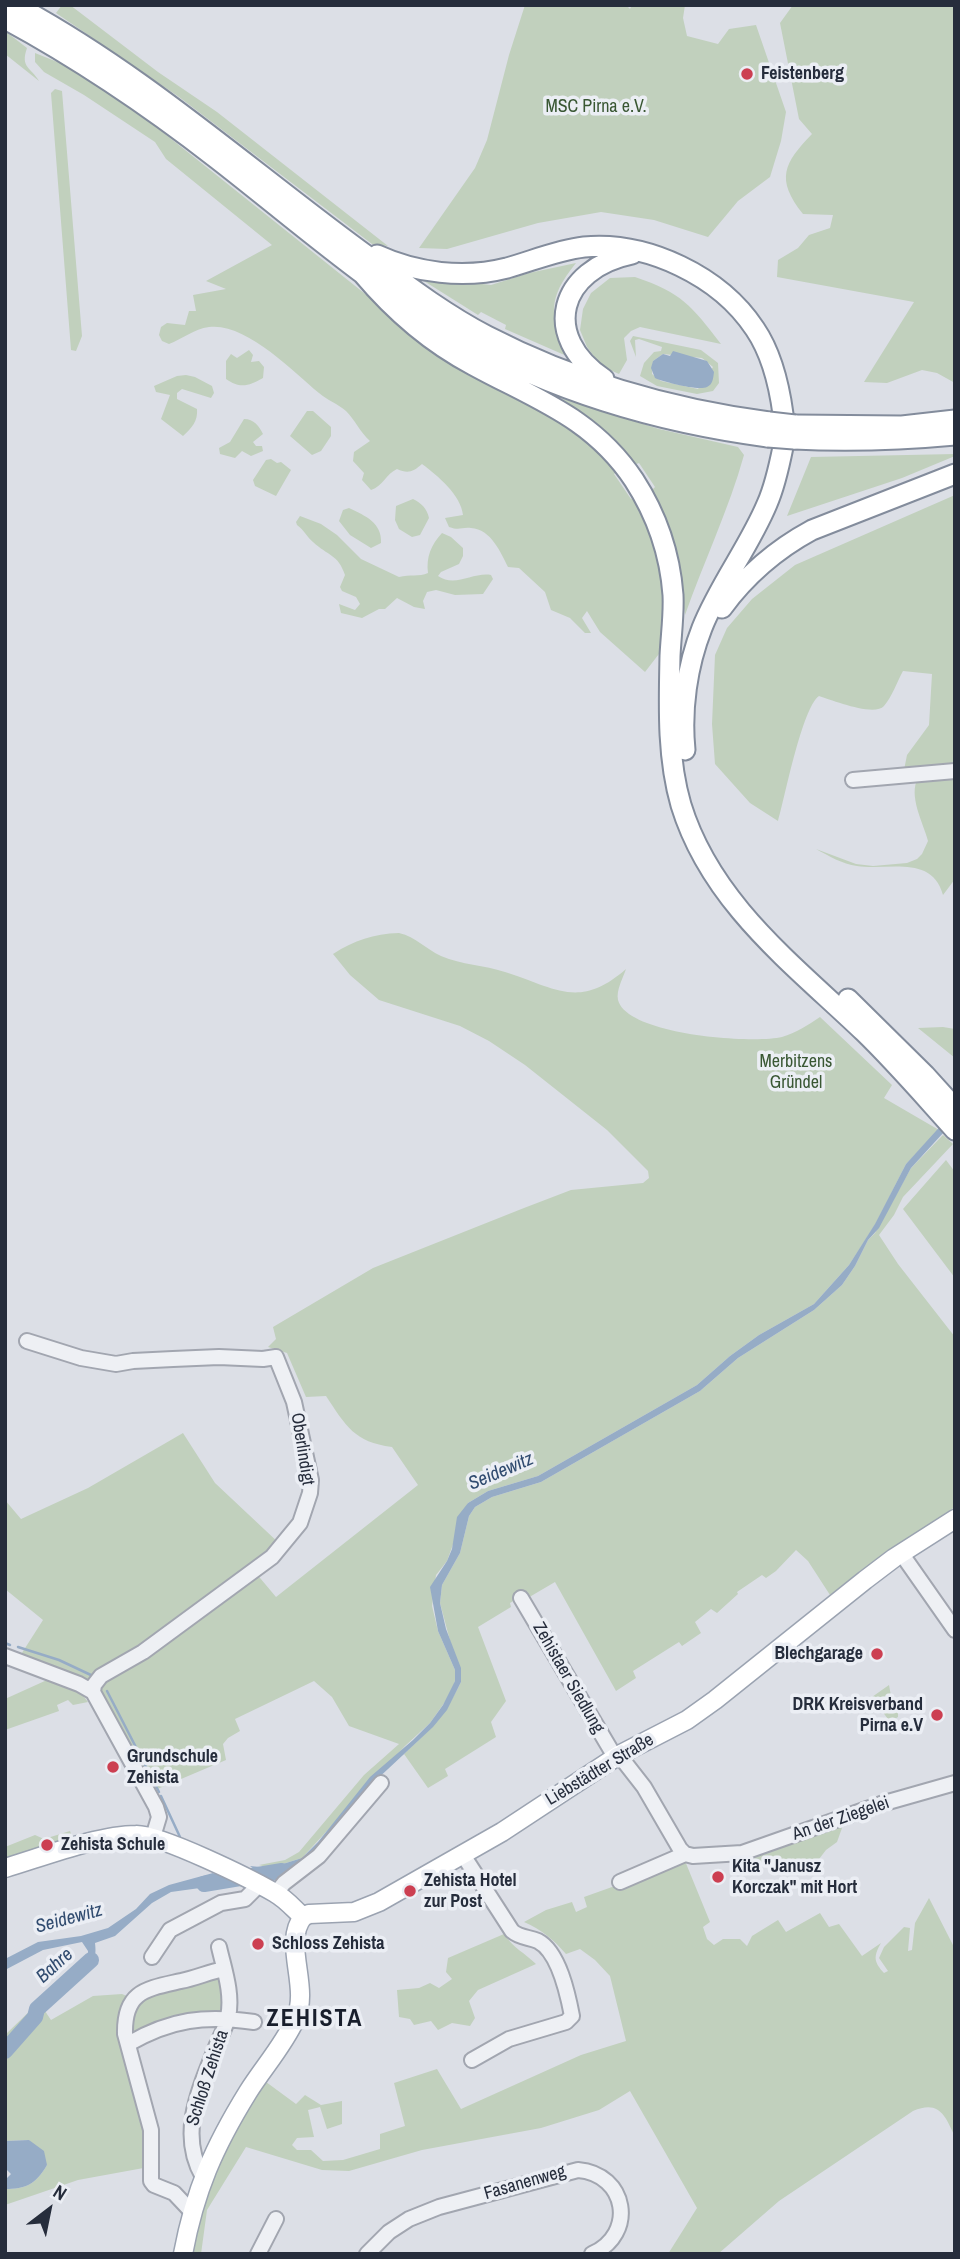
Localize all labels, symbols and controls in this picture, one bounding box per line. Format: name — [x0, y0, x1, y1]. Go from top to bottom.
place label: Feistenberg — [761, 63, 844, 85]
marker: Feistenberg — [739, 66, 755, 82]
park label: MSC Pirna e.V. — [545, 96, 647, 118]
park label: Merbitzens Gründel — [759, 1051, 833, 1094]
street label: Oberlindigt — [286, 1411, 318, 1487]
water label: Seidewitz — [465, 1448, 537, 1496]
street label: Zehistaer Siedlung — [527, 1619, 609, 1737]
place label: Blechgarage — [774, 1643, 863, 1665]
marker: Blechgarage — [869, 1646, 885, 1662]
place label: DRK Kreisverband Pirna e.V — [793, 1694, 923, 1736]
marker: DRK Kreisverband Pirna e.V — [929, 1707, 945, 1723]
street label: Liebstädter Straße — [542, 1729, 658, 1811]
place label: Grundschule Zehista — [127, 1746, 218, 1788]
marker: Grundschule Zehista — [105, 1759, 121, 1775]
street label: An der Ziegelei — [790, 1792, 892, 1846]
place label: Zehista Schule — [61, 1834, 165, 1856]
marker: Zehista Schule — [39, 1837, 55, 1853]
place label: Kita "Janusz Korczak" mit Hort — [732, 1856, 857, 1898]
marker: Kita "Janusz Korczak" mit Hort — [710, 1869, 726, 1885]
place label: Zehista Hotel zur Post — [424, 1870, 517, 1912]
marker: Zehista Hotel zur Post — [402, 1883, 418, 1899]
water label: Seidewitz — [33, 1899, 105, 1939]
place label: Schloss Zehista — [272, 1933, 384, 1955]
marker: Schloss Zehista — [250, 1936, 266, 1952]
water label: Bahre — [32, 1944, 78, 1988]
district label: ZEHISTA — [267, 2006, 363, 2034]
street label: Schloß Zehista — [182, 2027, 234, 2129]
street label: Fasanenweg — [482, 2161, 568, 2205]
north arrow — [14, 2175, 84, 2245]
text: N — [48, 2178, 72, 2206]

